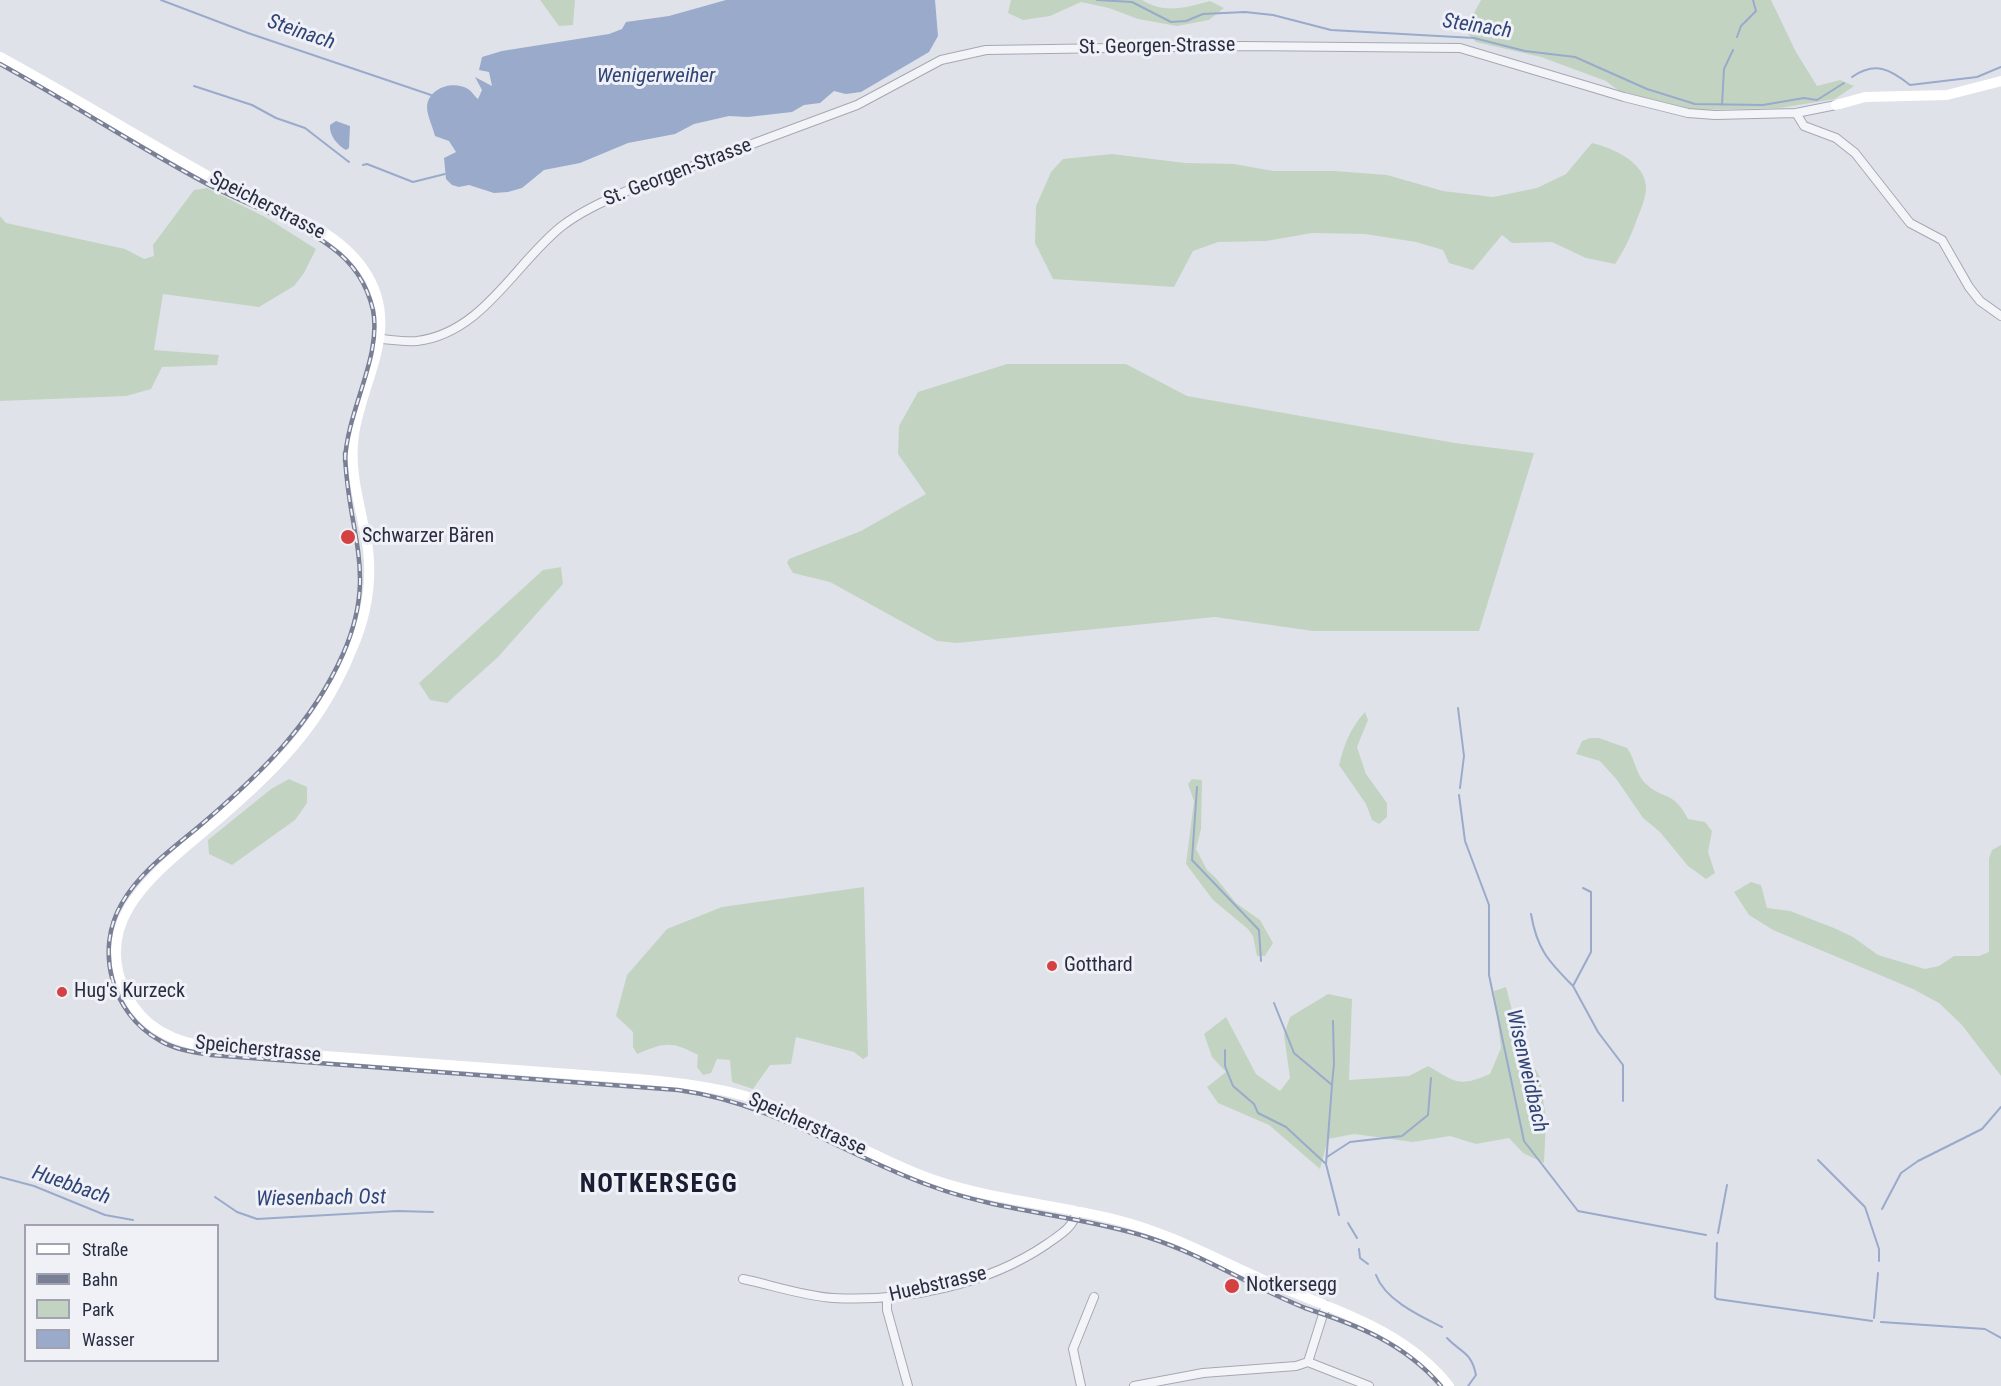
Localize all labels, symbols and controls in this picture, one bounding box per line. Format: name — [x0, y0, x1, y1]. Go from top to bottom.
water label: Steinach — [1441, 9, 1513, 45]
water label: Steinach — [264, 10, 338, 56]
street label: St. Georgen-Strasse — [1079, 34, 1235, 60]
water label: Wenigerweiher — [597, 64, 715, 90]
street label: St. Georgen-Strasse — [601, 134, 755, 212]
street label: Speicherstrasse — [205, 167, 329, 245]
place label: Schwarzer Bären — [362, 525, 494, 549]
marker: Schwarzer Bären — [339, 528, 357, 546]
place label: Gotthard — [1064, 954, 1133, 978]
marker: Gotthard — [1045, 959, 1059, 973]
place label: Hug's Kurzeck — [74, 980, 185, 1004]
marker: Hug's Kurzeck — [55, 985, 69, 999]
water label: Wisenweidbach — [1500, 1007, 1552, 1135]
street label: Speicherstrasse — [194, 1031, 322, 1069]
street label: Speicherstrasse — [744, 1088, 870, 1162]
water label: Huebbach — [29, 1161, 113, 1211]
district label: NOTKERSEGG — [580, 1169, 738, 1201]
water label: Wiesenbach Ost — [256, 1185, 386, 1213]
legend — [24, 1224, 219, 1362]
text: Straße — [82, 1239, 128, 1260]
street label: Huebstrasse — [887, 1262, 989, 1308]
text: Bahn — [82, 1269, 118, 1290]
place label: Notkersegg — [1246, 1274, 1337, 1298]
marker: Notkersegg — [1223, 1277, 1241, 1295]
text: Park — [82, 1299, 114, 1320]
text: Wasser — [82, 1329, 134, 1350]

